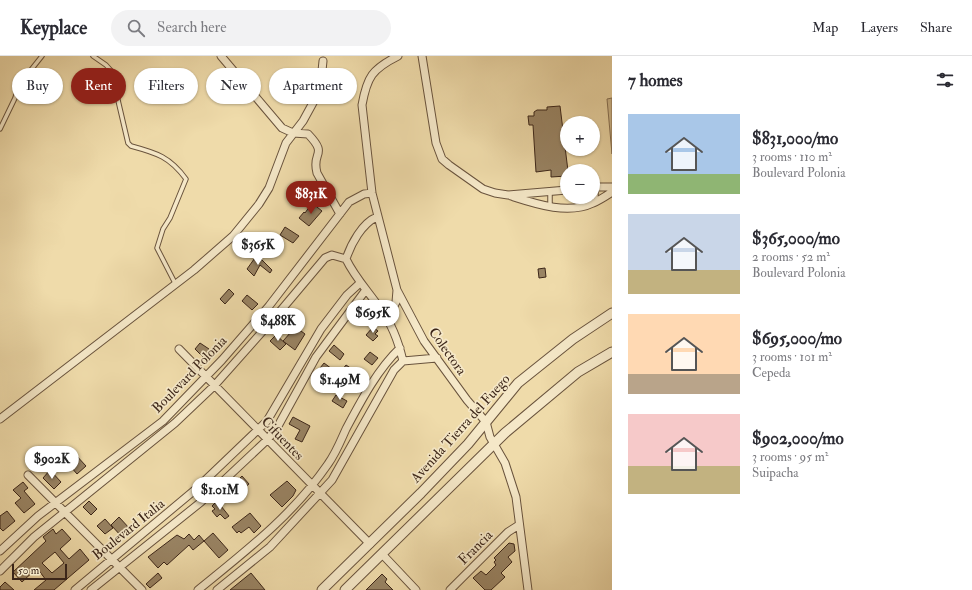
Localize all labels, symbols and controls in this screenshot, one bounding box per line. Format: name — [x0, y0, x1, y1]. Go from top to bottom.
search box — [111, 10, 391, 46]
text: Keyplace — [20, 16, 87, 40]
icon: search — [125, 17, 147, 39]
text: Search here — [157, 18, 226, 37]
text: Map — [812, 19, 838, 36]
text: Layers — [860, 19, 898, 36]
text: Share — [920, 19, 952, 36]
chip: Buy — [12, 68, 63, 104]
chip: Rent — [71, 68, 126, 104]
chip: Filters — [134, 68, 198, 104]
chip: New — [206, 68, 261, 104]
chip: Apartment — [269, 68, 357, 104]
icon: filters — [934, 69, 956, 91]
text: 7 homes — [628, 70, 683, 91]
map controls — [560, 116, 600, 204]
button: + — [560, 116, 600, 156]
text: $831,000/mo — [752, 128, 838, 149]
icon: home — [660, 130, 708, 178]
text: 3 rooms · 110 m² — [752, 149, 832, 165]
button: − — [560, 164, 600, 204]
text: Boulevard Polonia — [752, 165, 845, 181]
pin: $831K — [283, 181, 339, 215]
text: $831K — [295, 186, 327, 202]
text: $365,000/mo — [752, 228, 840, 249]
icon: home — [660, 230, 708, 278]
pin: $365K — [230, 232, 286, 266]
text: $365K — [241, 237, 275, 253]
text: 2 rooms · 52 m² — [752, 249, 830, 265]
text: Boulevard Polonia — [752, 265, 845, 281]
pin: $695K — [345, 300, 401, 334]
text: $695K — [355, 305, 391, 321]
pin: $488K — [250, 308, 306, 342]
text: $488K — [260, 313, 296, 329]
street label: Colectora — [425, 324, 470, 379]
text: $695,000/mo — [752, 328, 842, 349]
icon: home — [660, 330, 708, 378]
street label: Boulevard Polonia — [148, 332, 231, 416]
text: 3 rooms · 101 m² — [752, 349, 832, 365]
text: Cepeda — [752, 365, 791, 381]
pin: $1.49M — [307, 367, 373, 401]
street label: Avenida Tierra del Fuego — [407, 370, 514, 487]
text: $1.49M — [320, 372, 360, 388]
street label: Cifuentes — [258, 413, 308, 464]
text: $902,000/mo — [752, 428, 844, 449]
icon: home — [660, 430, 708, 478]
pin: $902K — [24, 446, 80, 480]
text: 3 rooms · 95 m² — [752, 449, 828, 465]
text: $902K — [34, 451, 70, 467]
text: Suipacha — [752, 465, 799, 481]
pin: $1.01M — [187, 477, 253, 511]
text: $1.01M — [201, 482, 239, 498]
street label: Boulevard Italia — [89, 495, 168, 564]
street label: Francia — [455, 526, 496, 568]
scale bar — [12, 562, 67, 581]
text: 50 m — [18, 564, 39, 577]

